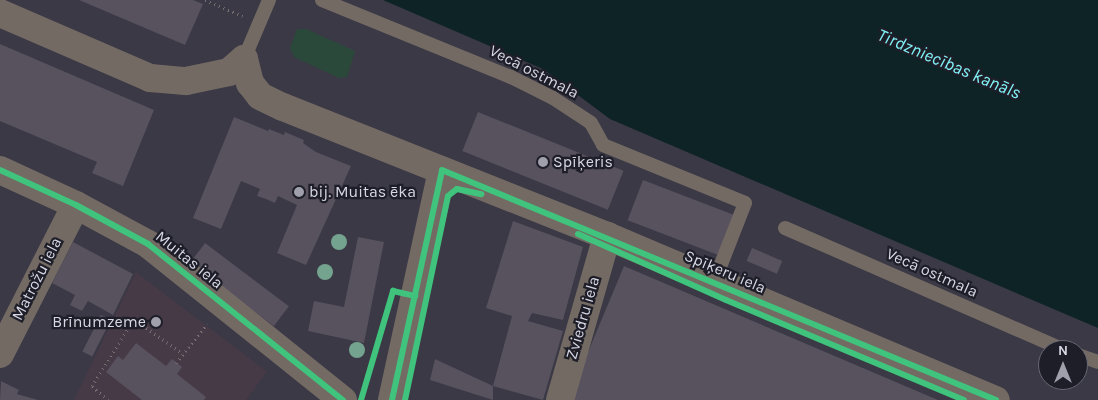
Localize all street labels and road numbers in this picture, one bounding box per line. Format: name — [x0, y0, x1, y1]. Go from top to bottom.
street label: Vecā ostmala — [486, 41, 582, 103]
street label: Muitas iela — [151, 227, 227, 293]
street label: Matrožu iela — [8, 234, 66, 324]
street label: Vecā ostmala — [883, 244, 981, 302]
street label: Spīķeru iela — [681, 246, 769, 298]
street label: Zviedru iela — [562, 274, 604, 362]

